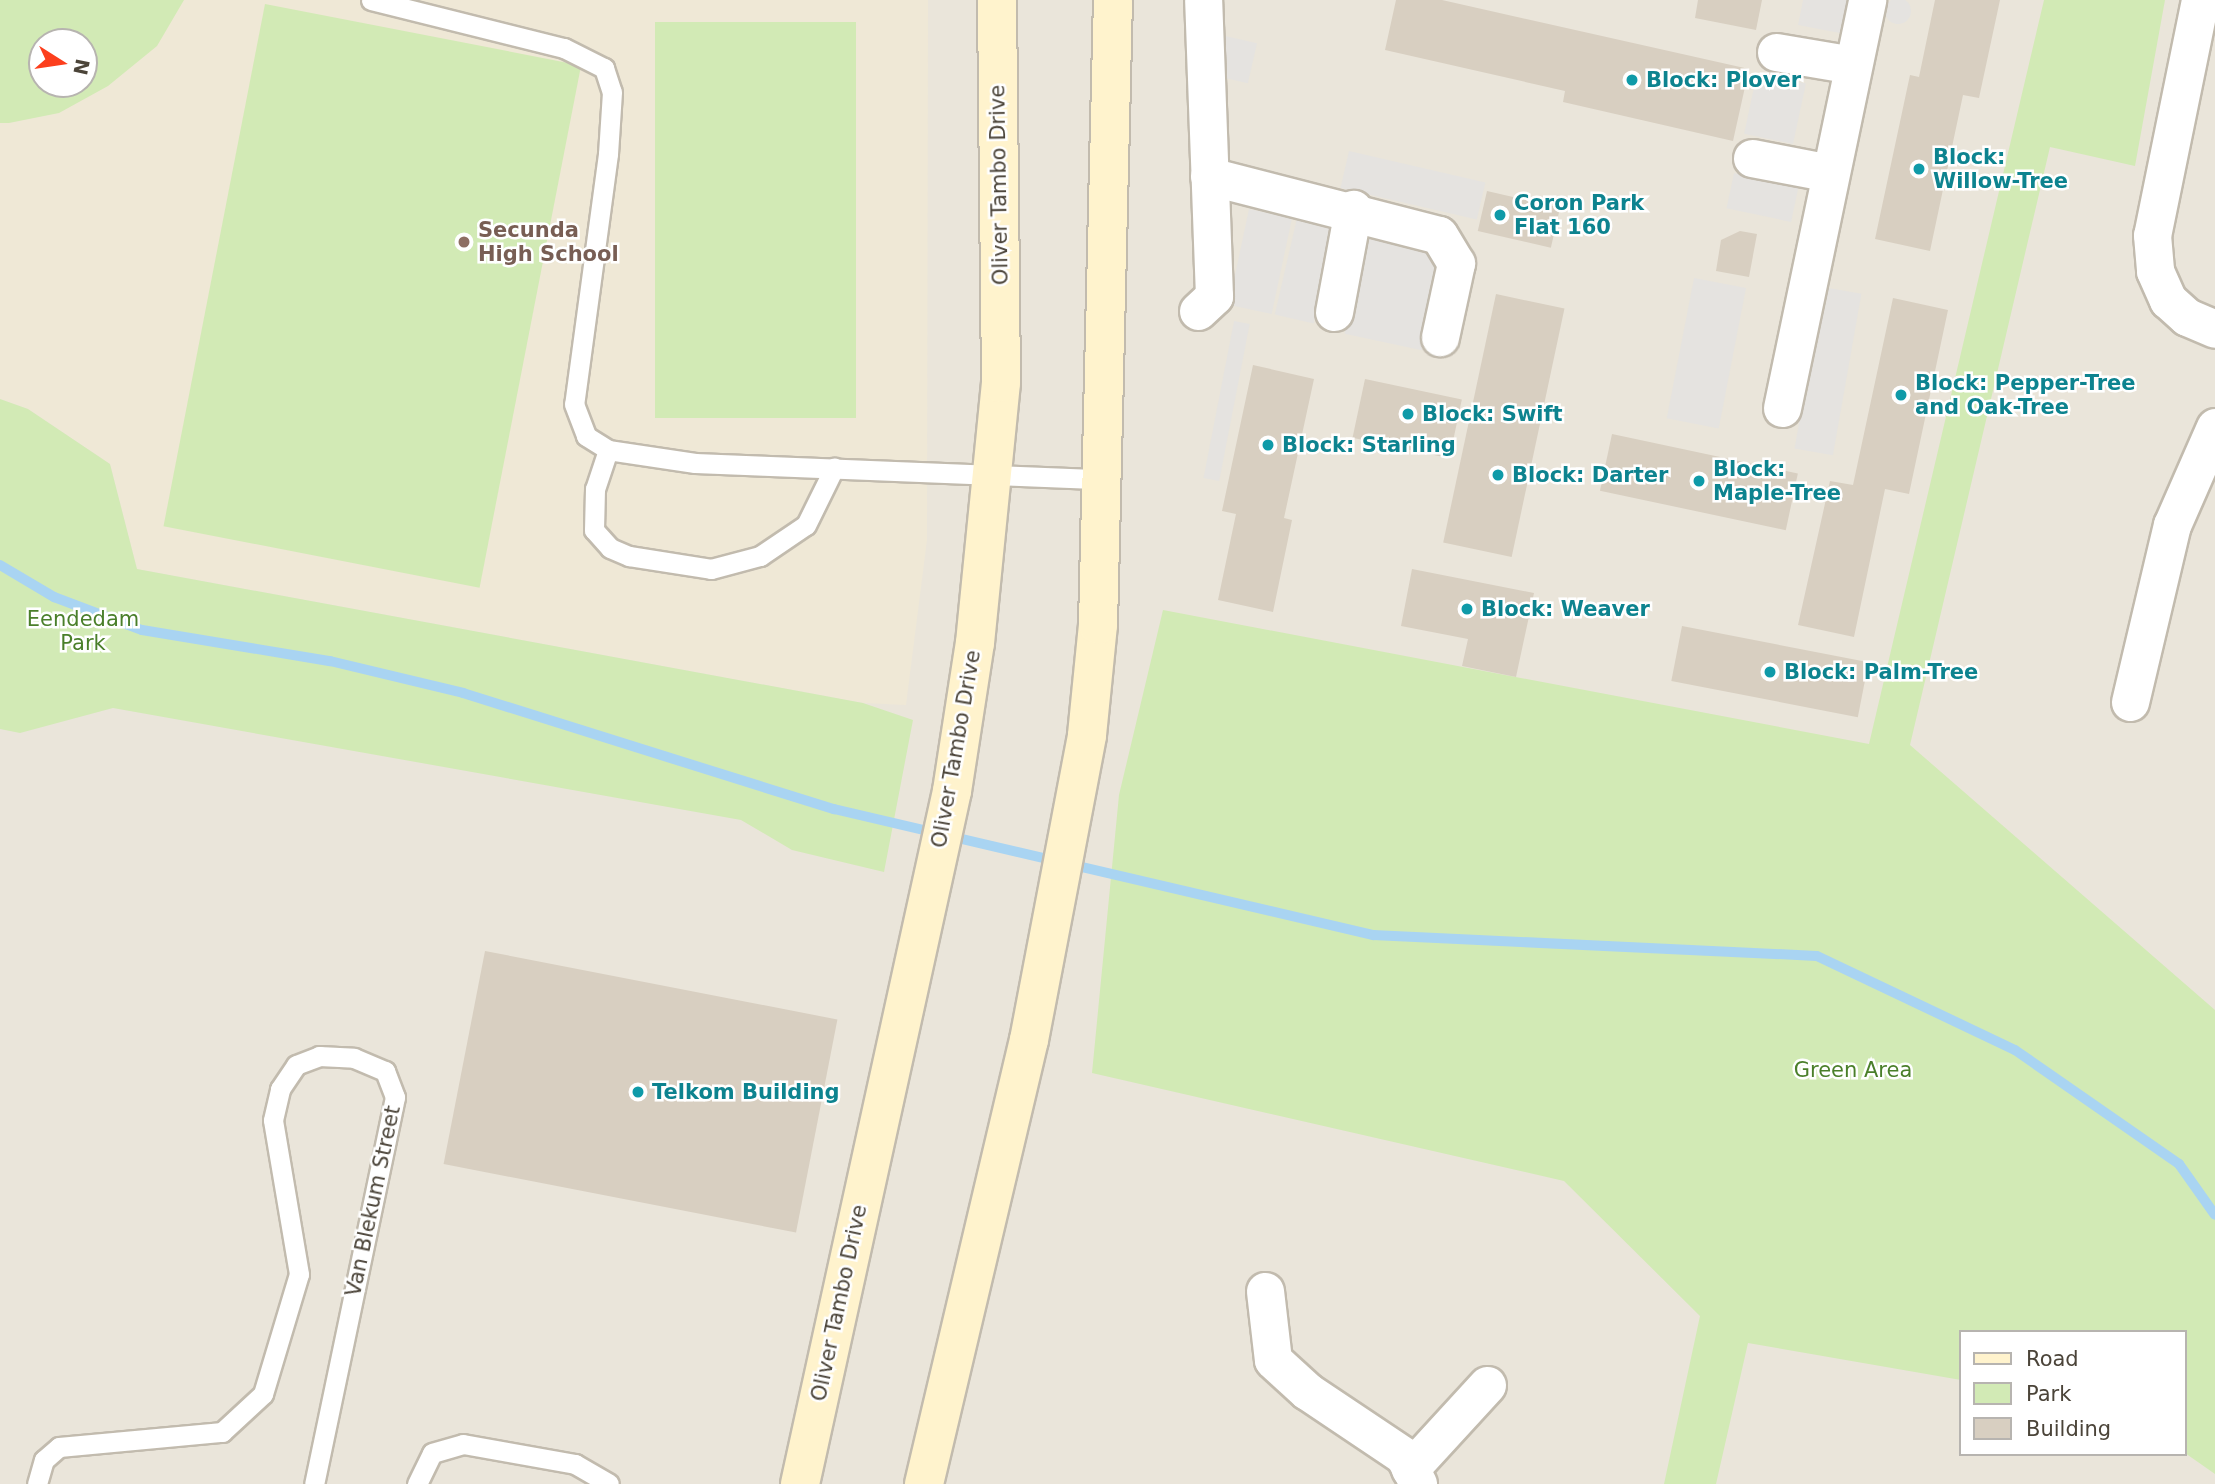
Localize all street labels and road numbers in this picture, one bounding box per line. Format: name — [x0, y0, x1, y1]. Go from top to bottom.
street label: Oliver Tambo Drive — [985, 85, 1013, 285]
street label: Oliver Tambo Drive — [926, 648, 986, 850]
street label: Van Blekum Street — [340, 1103, 406, 1299]
street label: Oliver Tambo Drive — [806, 1202, 872, 1404]

